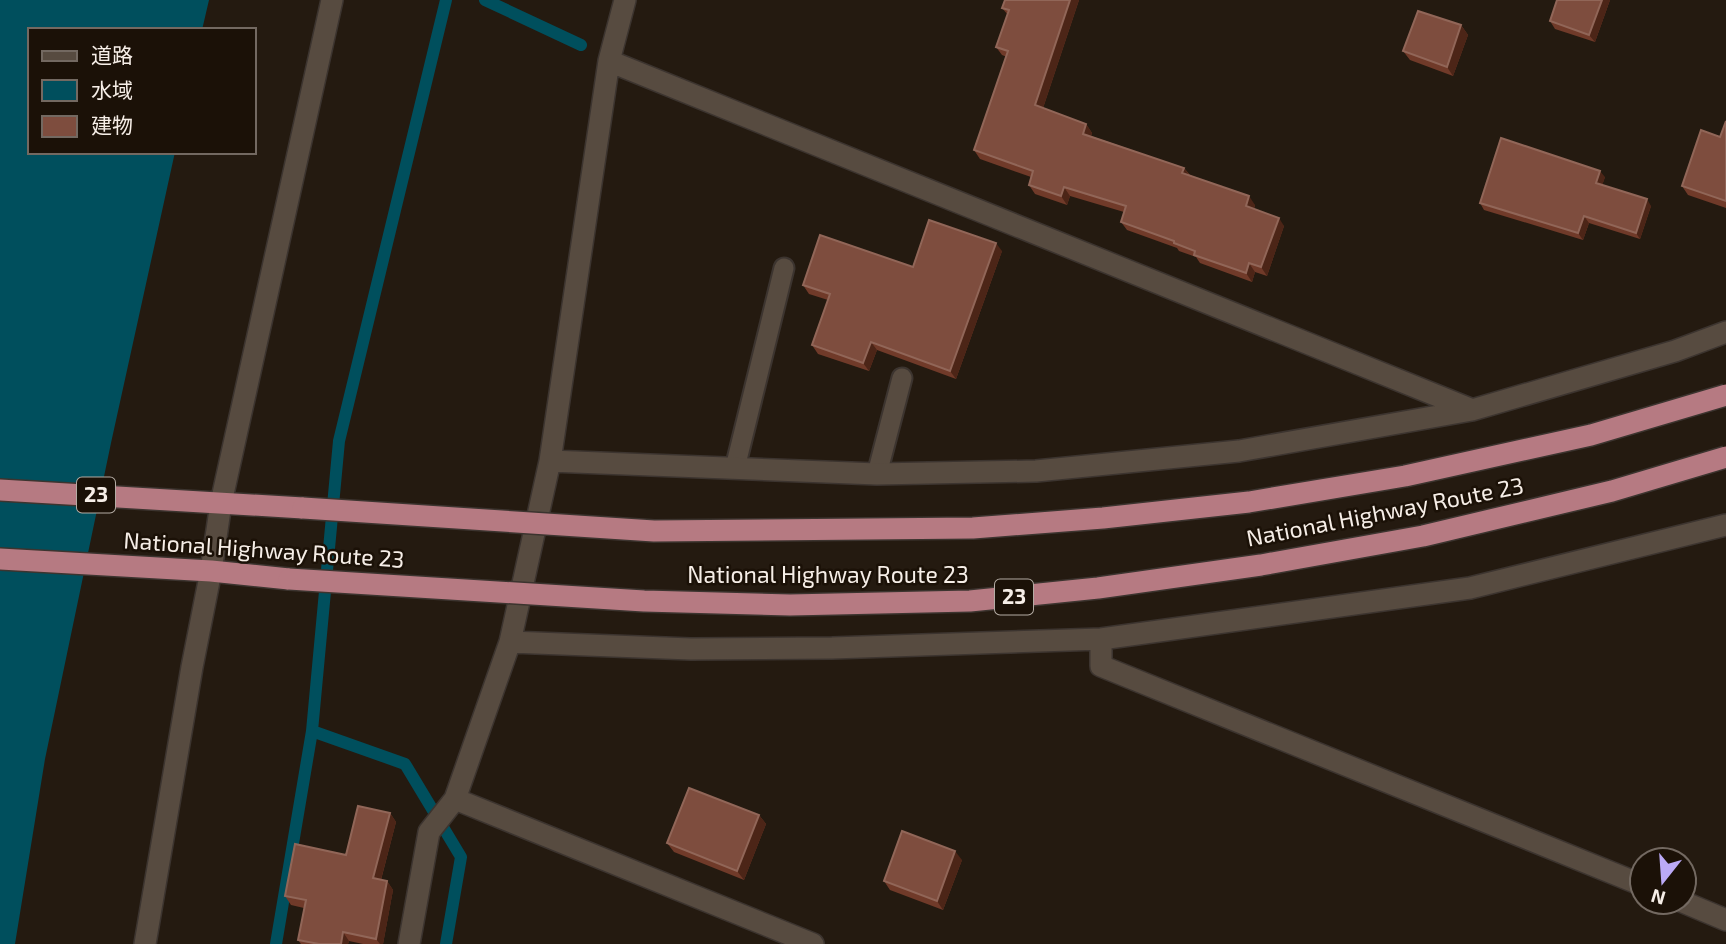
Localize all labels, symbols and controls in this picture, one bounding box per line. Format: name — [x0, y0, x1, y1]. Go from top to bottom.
legend — [28, 28, 256, 154]
text: 道路 — [91, 42, 133, 67]
text: 水域 — [91, 77, 133, 102]
text: 建物 — [91, 112, 133, 137]
street label: National Highway Route 23 — [1244, 470, 1526, 552]
road number: 23 — [77, 477, 115, 512]
street label: National Highway Route 23 — [123, 525, 405, 573]
street label: National Highway Route 23 — [687, 560, 969, 588]
road number: 23 — [995, 580, 1033, 614]
north arrow — [1628, 846, 1698, 916]
text: N — [1648, 885, 1668, 911]

